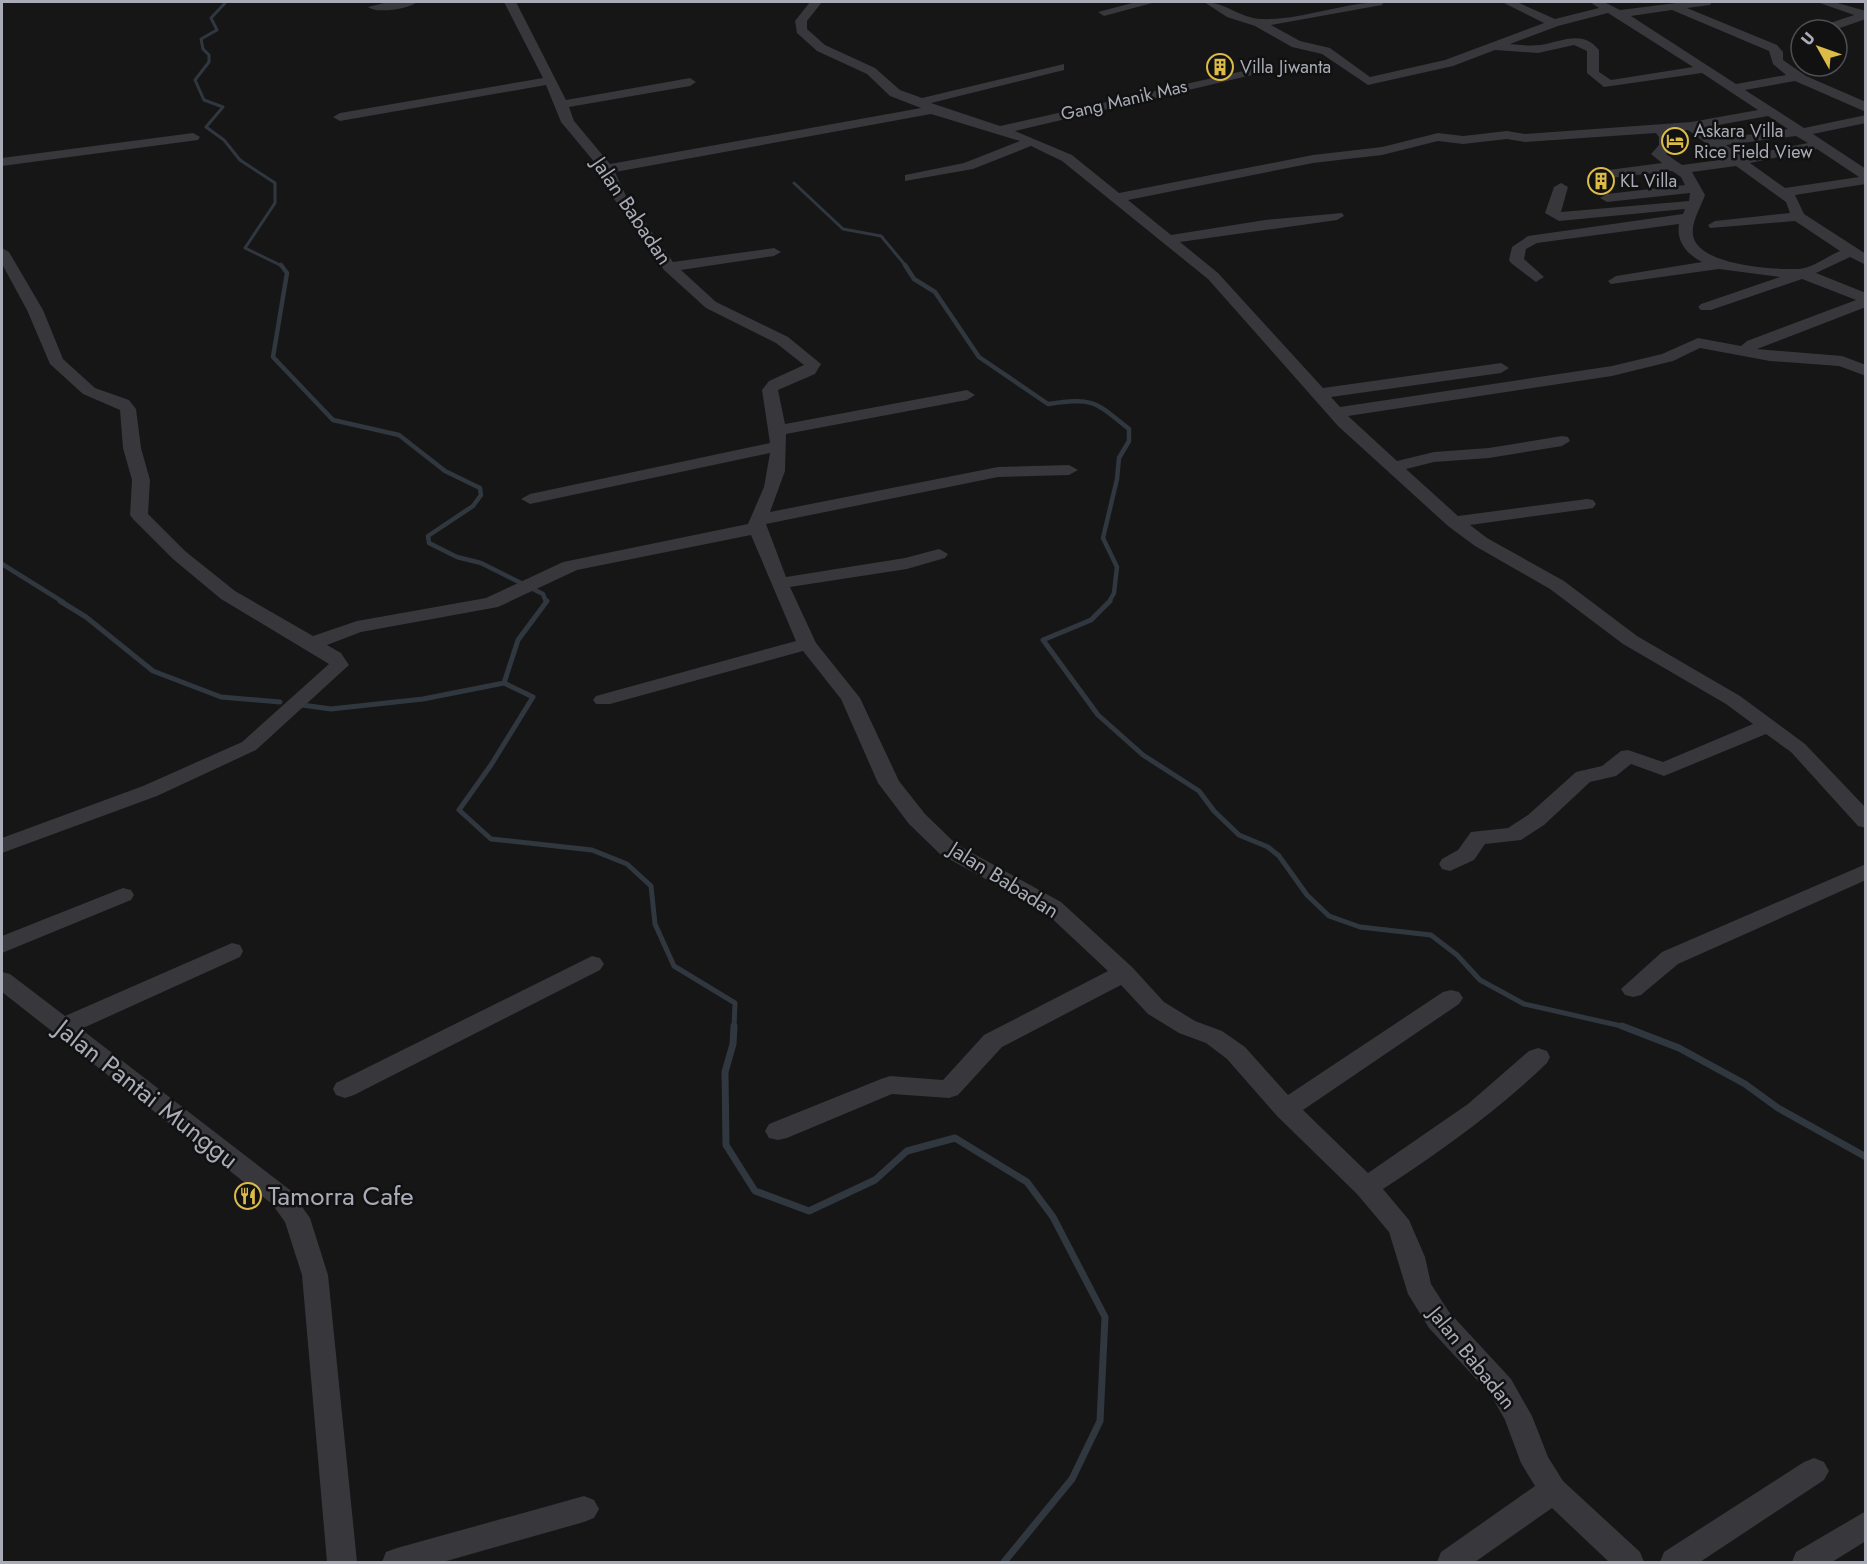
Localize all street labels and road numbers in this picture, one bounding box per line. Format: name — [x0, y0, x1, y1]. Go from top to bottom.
street label: Gang Manik Mas — [1058, 73, 1190, 127]
street label: Jalan Babadan — [583, 149, 679, 271]
street label: Jalan Babadan — [941, 833, 1065, 926]
street label: Jalan Pantai Munggu — [45, 1008, 247, 1178]
street label: Jalan Babadan — [1419, 1298, 1523, 1416]

